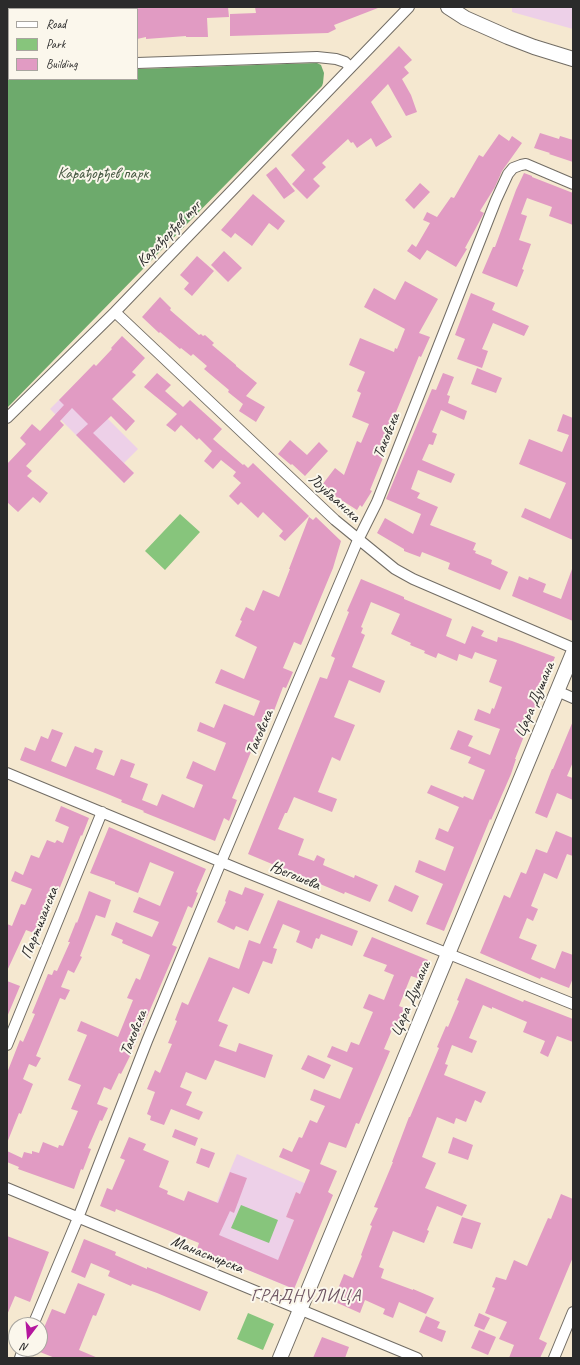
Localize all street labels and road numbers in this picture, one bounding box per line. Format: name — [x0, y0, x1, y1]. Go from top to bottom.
street label: Карађорђев трг — [133, 197, 205, 271]
street label: Таковска — [369, 410, 405, 462]
street label: Љубљанска — [304, 470, 364, 526]
street label: Цара Душана — [511, 660, 559, 740]
street label: Таковска — [242, 707, 278, 759]
street label: Његошева — [267, 857, 323, 895]
street label: Партизанска — [17, 884, 63, 962]
street label: Цара Душана — [387, 959, 435, 1039]
street label: Таковска — [116, 1007, 152, 1059]
street label: Манастирска — [168, 1232, 246, 1278]

